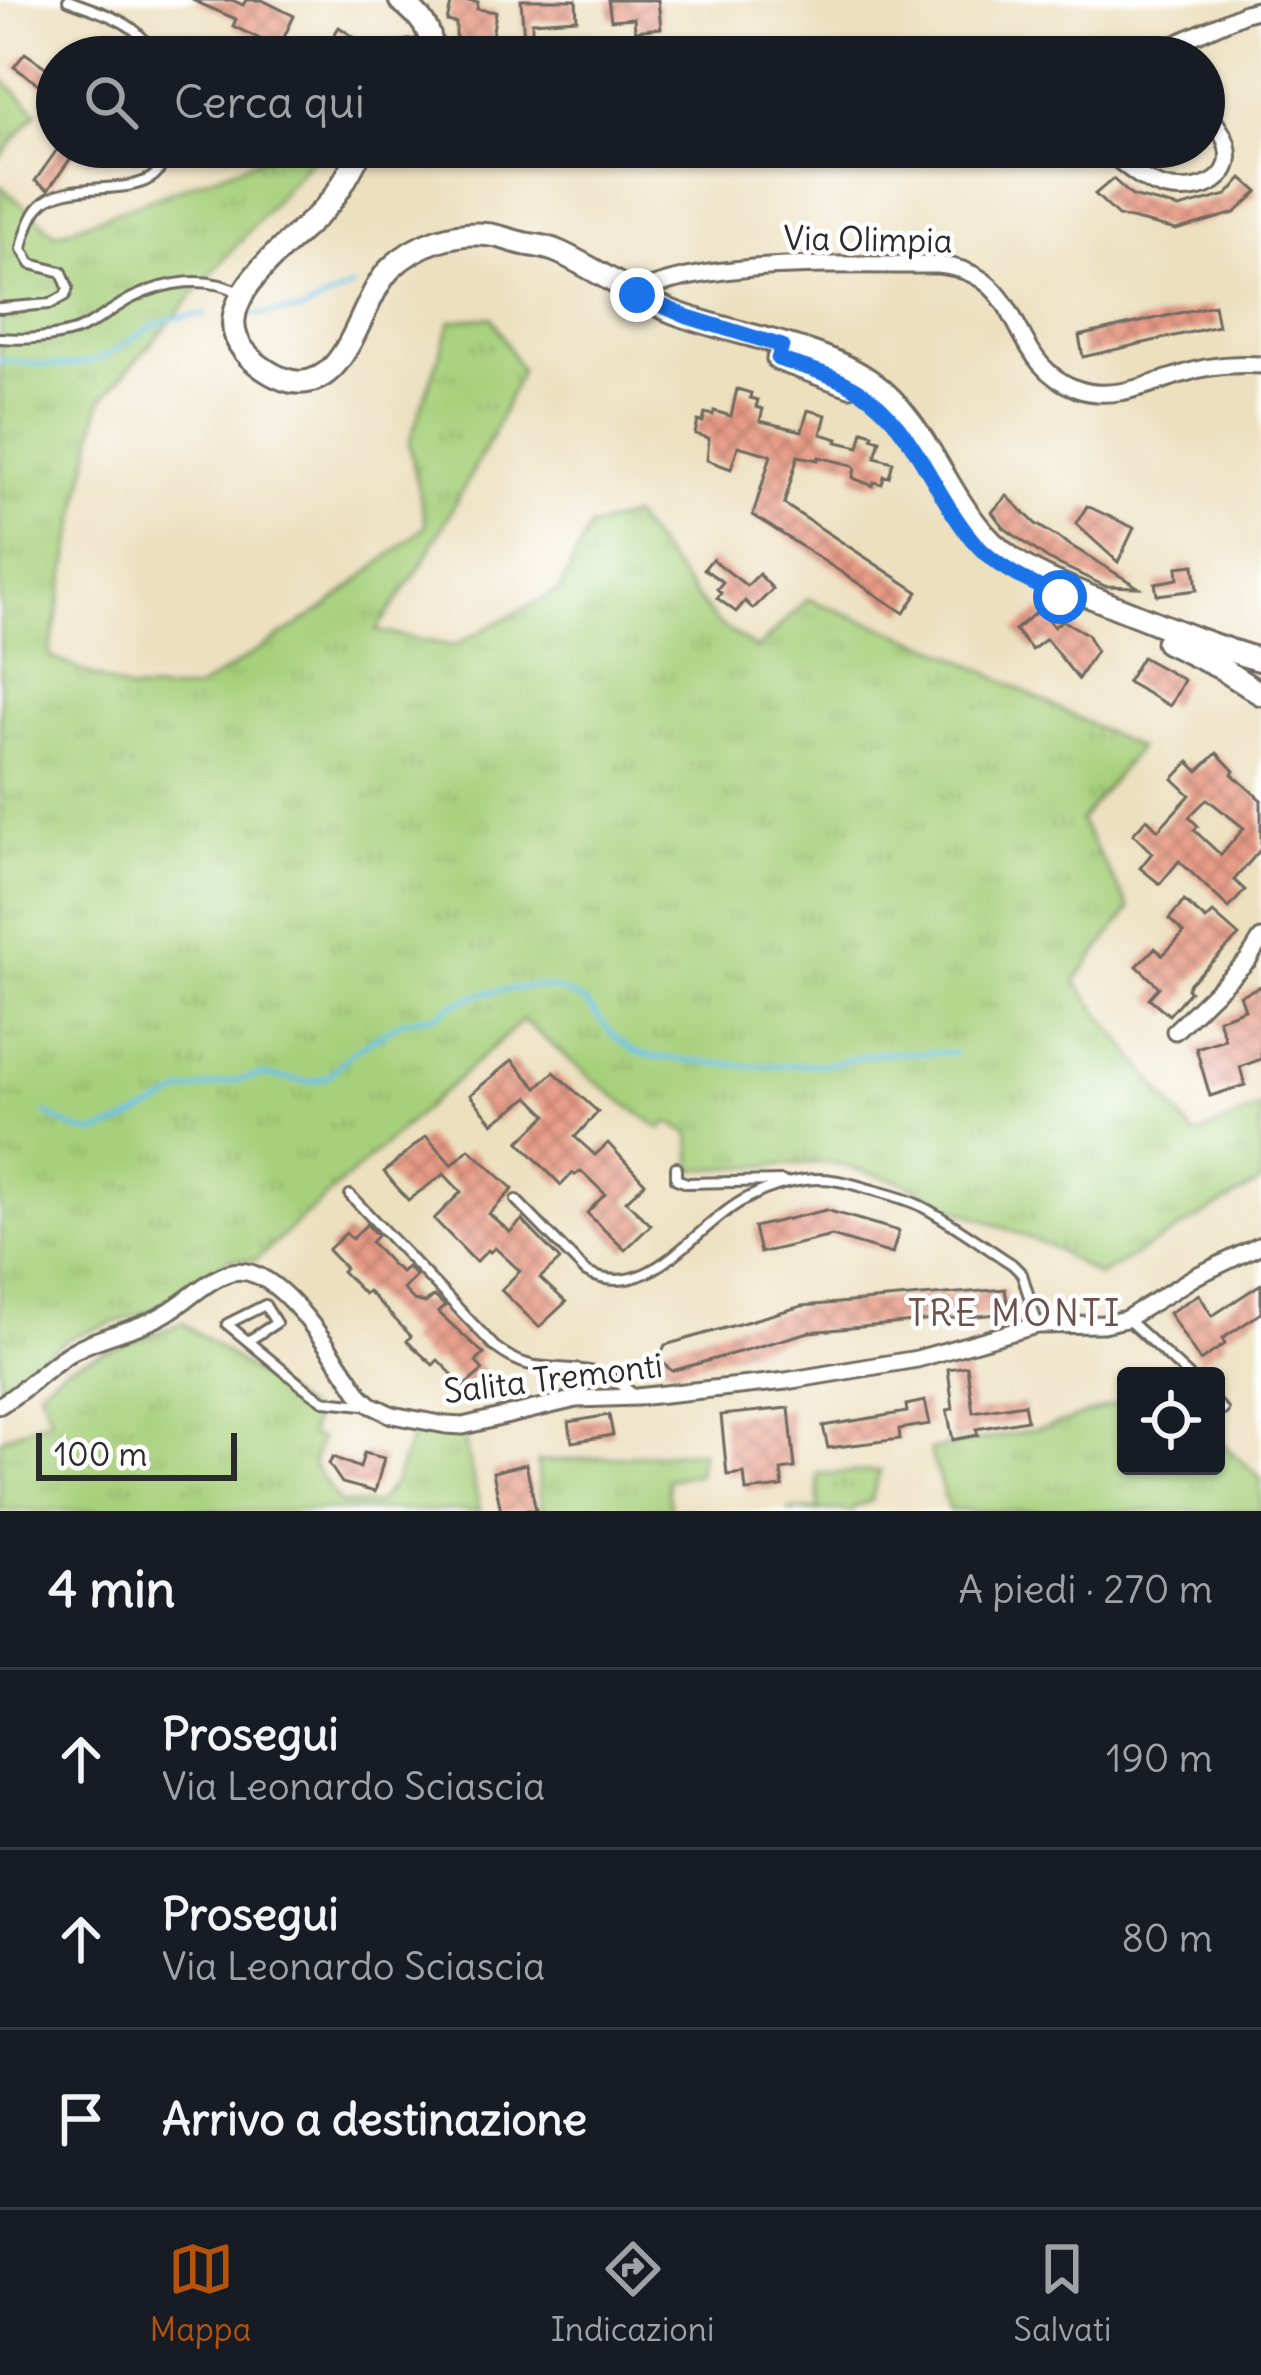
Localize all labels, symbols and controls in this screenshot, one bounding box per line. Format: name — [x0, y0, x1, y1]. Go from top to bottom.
search box — [36, 36, 1225, 168]
icon: search — [78, 69, 144, 135]
text: Cerca qui — [174, 74, 365, 130]
street label: Via Olimpia — [783, 217, 953, 261]
route end — [610, 268, 664, 322]
route start — [1033, 570, 1087, 624]
district label: TRE MONTI — [908, 1291, 1122, 1336]
street label: Salita Tremonti — [441, 1344, 665, 1412]
map controls — [1117, 1367, 1225, 1475]
button: locate — [1117, 1367, 1225, 1475]
scale bar — [36, 1427, 237, 1480]
text: 100 m — [54, 1433, 147, 1475]
text: 4 min — [48, 1557, 175, 1621]
text: A piedi · 270 m — [958, 1565, 1213, 1614]
text: Prosegui — [162, 1706, 339, 1762]
icon: ahead — [48, 1726, 114, 1792]
text: 190 m — [1106, 1734, 1213, 1783]
text: Via Leonardo Sciascia — [162, 1762, 545, 1811]
text: Prosegui — [162, 1886, 339, 1942]
icon: ahead — [48, 1906, 114, 1972]
text: 80 m — [1121, 1914, 1213, 1963]
text: Via Leonardo Sciascia — [162, 1942, 545, 1991]
icon: arrive — [48, 2086, 114, 2152]
text: Arrivo a destinazione — [162, 2091, 587, 2147]
tab: Mappa — [150, 2236, 251, 2350]
tab: Indicazioni — [551, 2236, 714, 2350]
tab: Salvati — [1014, 2236, 1111, 2350]

